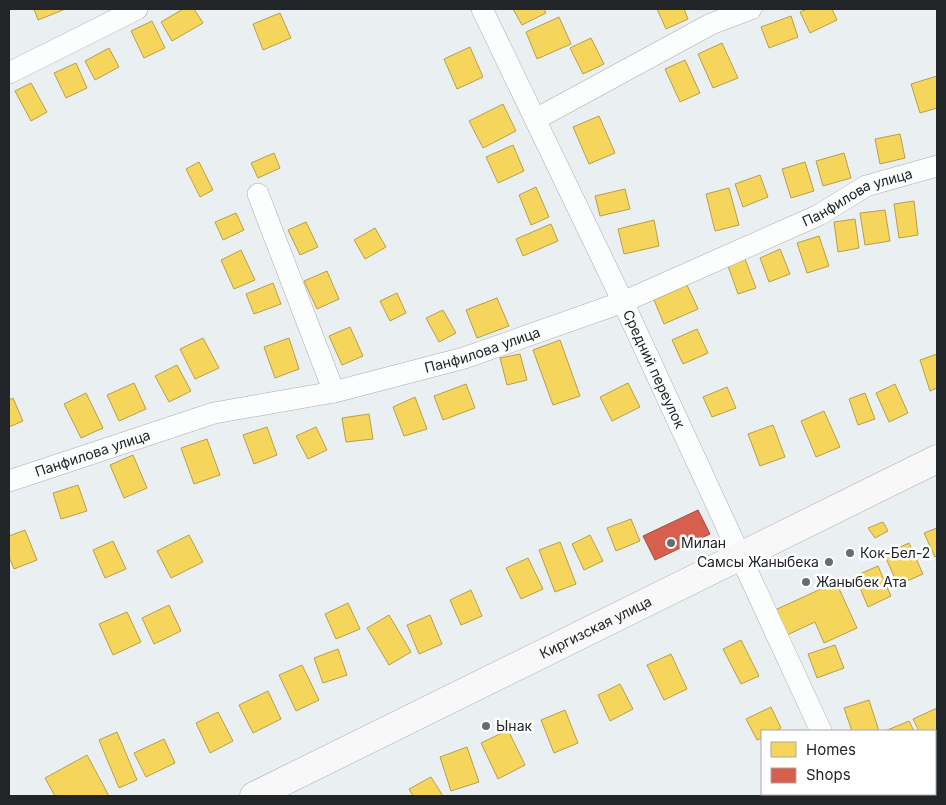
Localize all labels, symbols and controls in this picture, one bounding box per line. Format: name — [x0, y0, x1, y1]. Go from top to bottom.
street label: Панфилова улица — [799, 164, 914, 229]
street label: Средний переулок — [620, 307, 689, 431]
street label: Панфилова улица — [423, 323, 542, 376]
street label: Панфилова улица — [32, 426, 152, 480]
place label: Милан — [681, 534, 726, 551]
marker: Милан — [665, 537, 677, 549]
place label: Кок-Бел-2 — [860, 544, 930, 561]
marker: Кок-Бел-2 — [844, 547, 856, 559]
place label: Самсы Жаныбека — [697, 553, 819, 570]
marker: Самсы Жаныбека — [823, 556, 835, 568]
place label: Жаныбек Ата — [816, 573, 907, 590]
marker: Жаныбек Ата — [800, 576, 812, 588]
street label: Киргизская улица — [537, 592, 654, 662]
place label: Ынак — [496, 717, 532, 734]
marker: Ынак — [480, 720, 492, 732]
legend — [761, 730, 936, 795]
text: Homes — [806, 740, 856, 759]
text: Shops — [806, 765, 851, 784]

